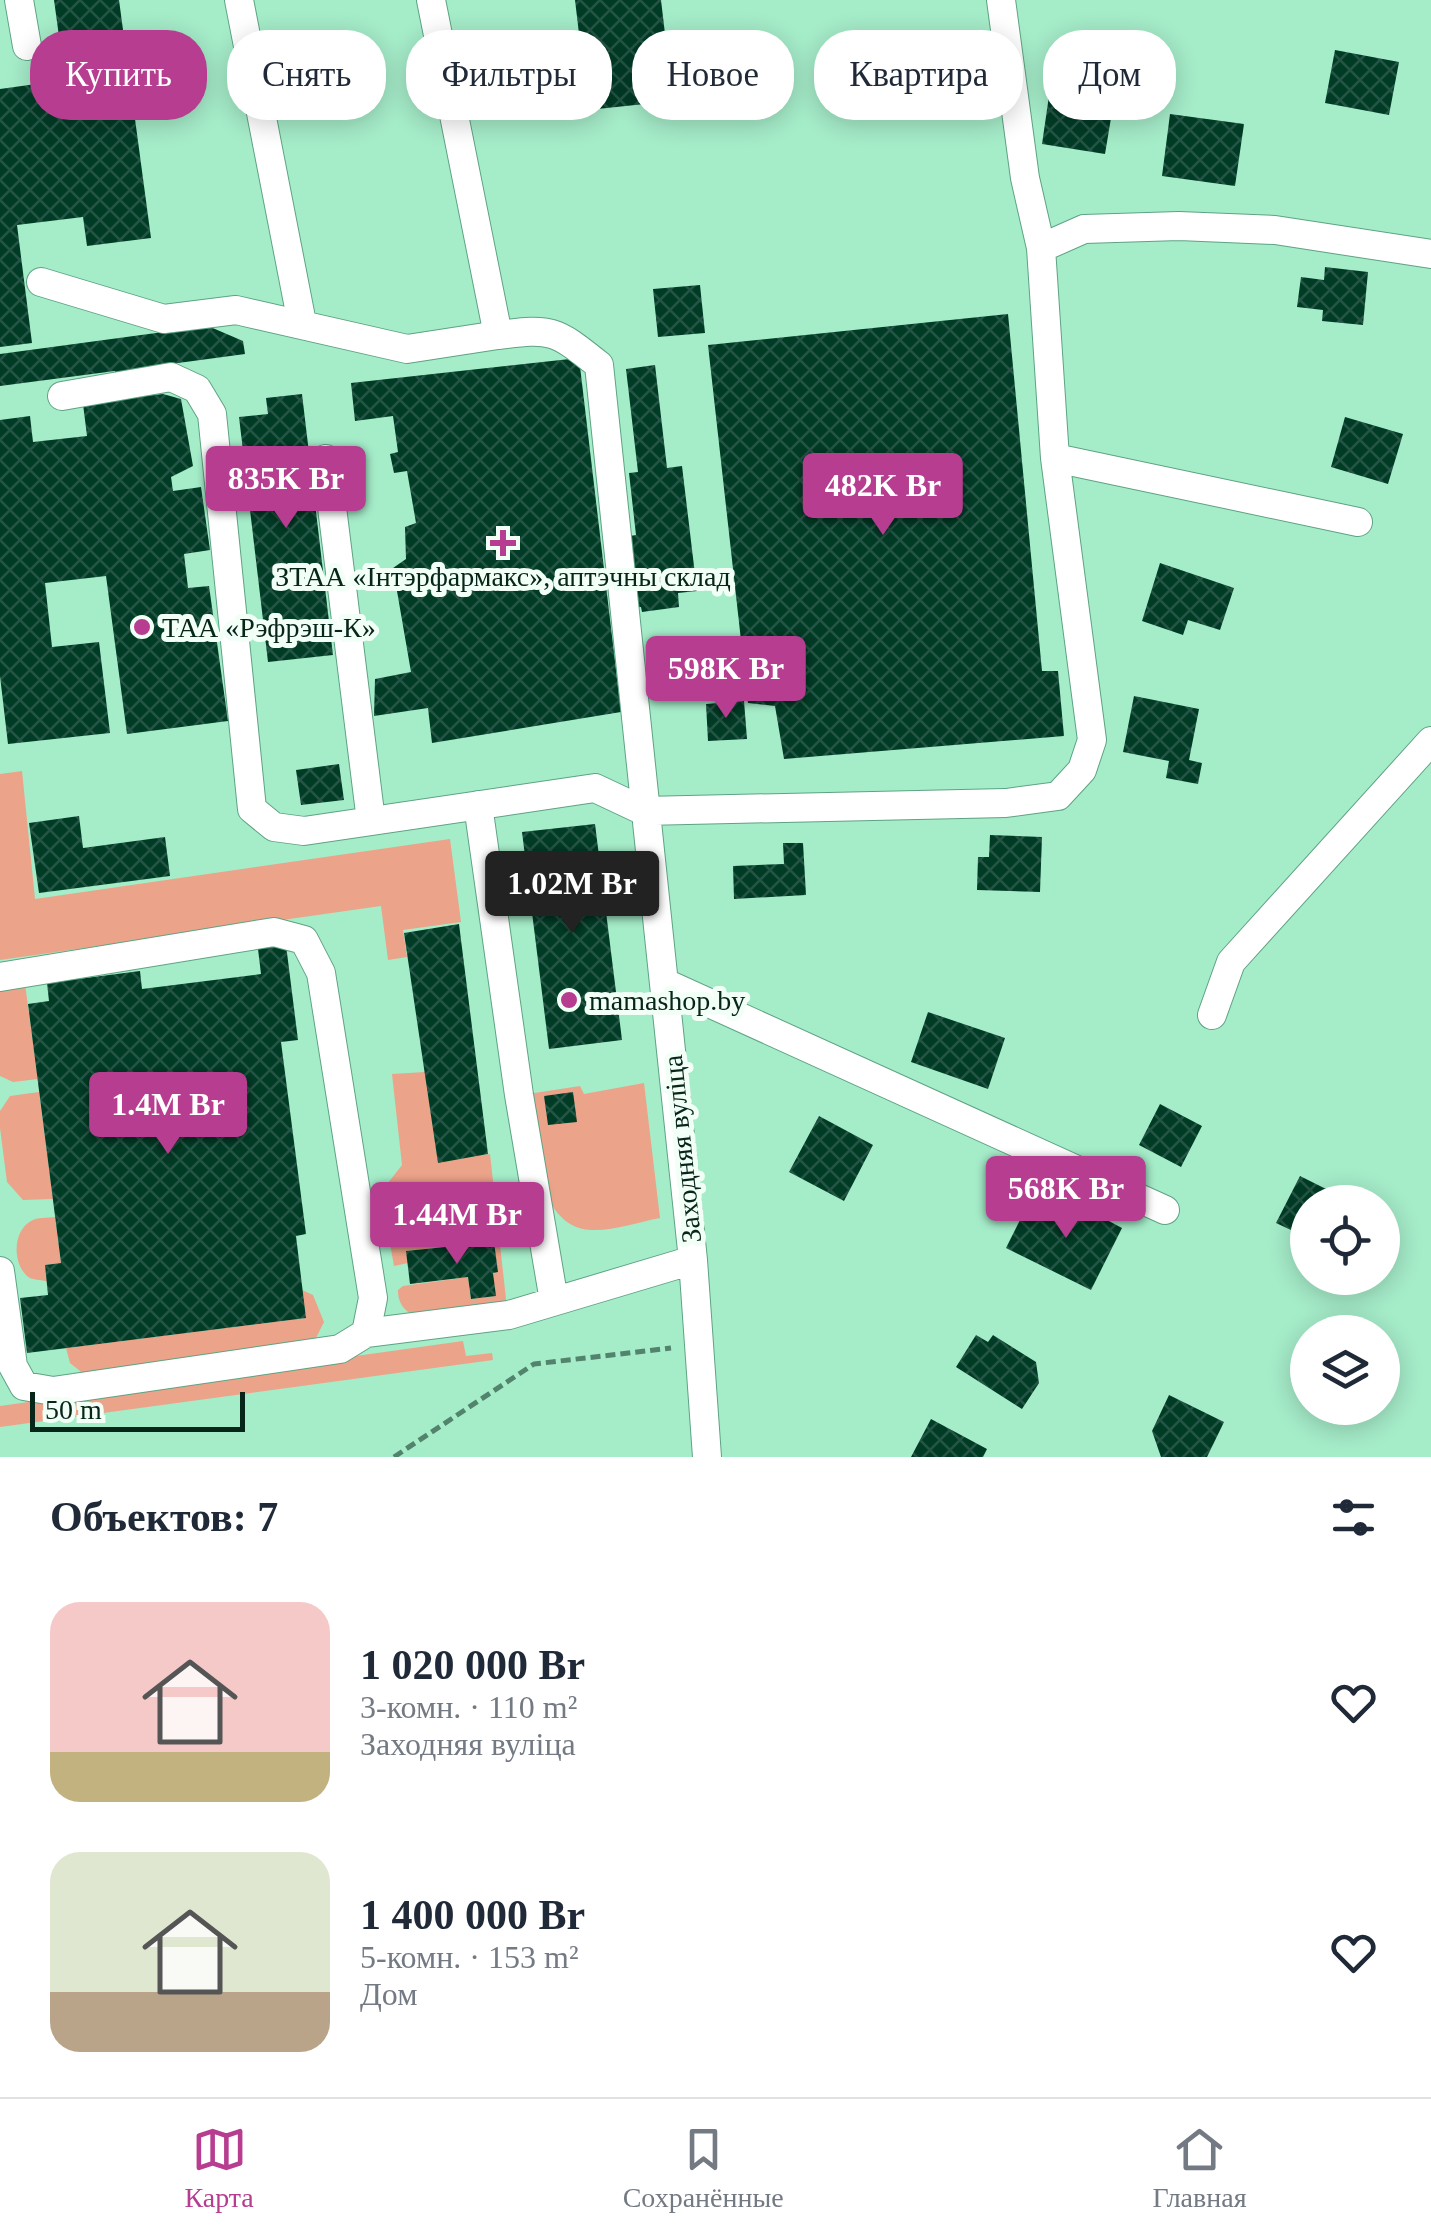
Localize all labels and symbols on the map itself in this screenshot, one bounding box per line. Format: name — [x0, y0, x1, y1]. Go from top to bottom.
pin: 835K Br — [194, 446, 378, 531]
pin: 482K Br — [791, 453, 975, 538]
marker: ЗТАА «Інтэрфармакс», аптэчны склад — [492, 532, 514, 554]
place label: ЗТАА «Інтэрфармакс», аптэчны склад — [275, 561, 731, 592]
place label: ТАА «Рэфрэш-К» — [162, 612, 376, 643]
marker: ТАА «Рэфрэш-К» — [131, 616, 153, 638]
pin: 598K Br — [634, 636, 818, 721]
pin: 1.02M Br — [469, 851, 675, 936]
place label: mamashop.by — [589, 985, 745, 1016]
marker: mamashop.by — [558, 989, 580, 1011]
street label: Заходняя вуліца — [657, 1053, 707, 1244]
pin: 1.4M Br — [76, 1072, 260, 1157]
pin: 568K Br — [974, 1156, 1158, 1241]
pin: 1.44M Br — [354, 1182, 560, 1267]
scale bar — [30, 1387, 245, 1432]

